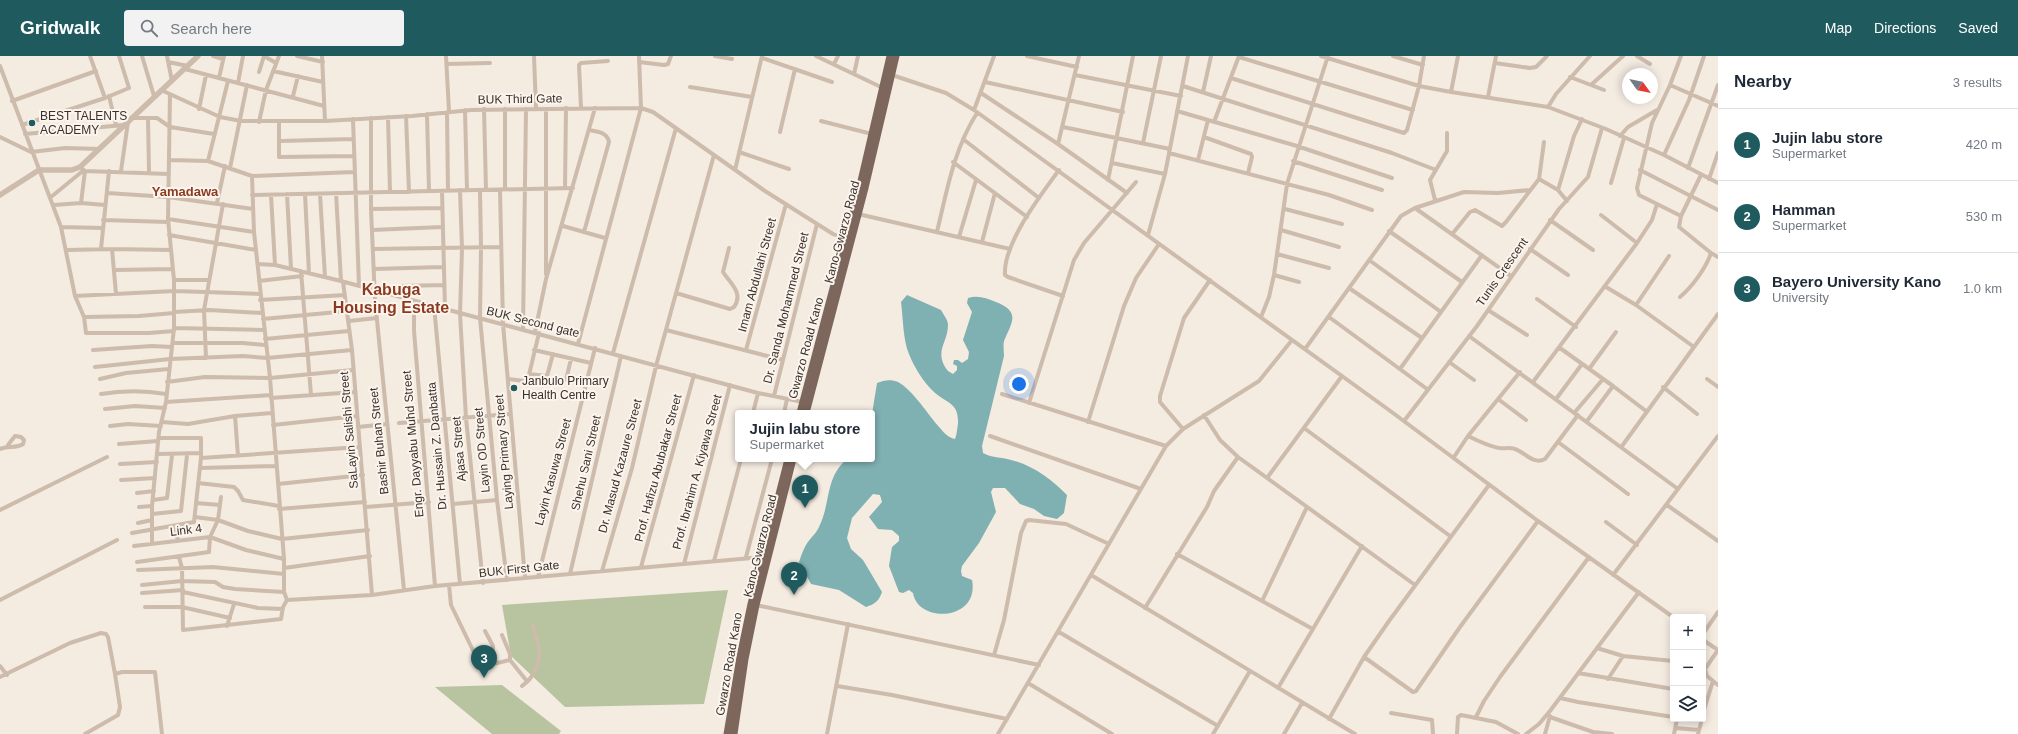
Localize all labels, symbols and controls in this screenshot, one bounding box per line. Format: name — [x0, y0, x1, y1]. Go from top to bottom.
search box — [124, 10, 404, 46]
text: Gridwalk — [20, 17, 100, 38]
icon: search — [138, 17, 160, 39]
text: Search here — [170, 20, 252, 37]
text: Map — [1825, 20, 1852, 36]
text: Directions — [1874, 20, 1936, 36]
text: Saved — [1958, 20, 1998, 36]
north arrow — [1622, 68, 1658, 104]
text: Nearby — [1734, 72, 1792, 91]
text: 3 results — [1953, 75, 2002, 90]
street label: BUK Third Gate — [478, 91, 563, 107]
place label: BEST TALENTS ACADEMY — [40, 109, 127, 137]
marker: BEST TALENTS ACADEMY — [27, 118, 37, 128]
text: Jujin labu store — [1772, 129, 1883, 146]
text: 1 — [1743, 137, 1751, 152]
text: 420 m — [1966, 137, 2002, 152]
text: Supermarket — [1772, 146, 1846, 161]
street label: Kano-Gwarzo Road — [822, 179, 862, 285]
district label: Yamadawa — [152, 184, 219, 199]
text: Hamman — [1772, 201, 1835, 218]
text: 2 — [1743, 209, 1751, 224]
text: 530 m — [1966, 209, 2002, 224]
street label: Imam Abdullahi Street — [735, 216, 779, 334]
text: Supermarket — [1772, 218, 1846, 233]
street label: Dr. Sanda Mohammed Street — [760, 230, 812, 385]
street label: Tunis Crescent — [1473, 235, 1531, 309]
text: Bayero University Kano — [1772, 273, 1941, 290]
district label: Kabuga Housing Estate — [333, 281, 449, 316]
text: 3 — [1743, 281, 1751, 296]
text: 1.0 km — [1963, 281, 2002, 296]
text: University — [1772, 290, 1829, 305]
street label: Gwarzo Road Kano — [786, 295, 826, 400]
street label: BUK Second gate — [485, 304, 581, 340]
street label: Engr. Dayyabu Muhd Street — [400, 369, 426, 518]
street label: SaLayin Salishi Street — [337, 370, 361, 489]
place label: Janbulo Primary Health Centre — [522, 374, 609, 402]
your location — [1009, 374, 1029, 394]
street label: Dr. Hussain Z. Danbatta — [424, 381, 450, 510]
marker: Janbulo Primary Health Centre — [509, 383, 519, 393]
street label: Bashir Buhan Street — [366, 386, 392, 495]
street label: Prof. Hafizu Abubakar Street — [632, 392, 685, 543]
street label: Prof. Ibrahim A. Kiyawa Street — [670, 392, 725, 551]
street label: Laying Primary Street — [492, 393, 516, 510]
street label: Dr. Masud Kazaure Street — [595, 397, 645, 534]
street label: Layin OD Street — [471, 406, 493, 493]
popup — [735, 410, 875, 462]
street label: Shehu Sani Street — [568, 413, 604, 512]
street label: Ajasa Street — [449, 415, 469, 482]
street label: Layin Kasuwa Street — [532, 416, 574, 527]
text: Jujin labu store — [750, 420, 860, 437]
text: Supermarket — [750, 437, 824, 452]
pin: 1 — [792, 475, 818, 508]
street label: Kano-Gwarzo Road — [740, 493, 780, 599]
street label: Link 4 — [169, 521, 203, 539]
street label: BUK First Gate — [478, 558, 560, 580]
pin: 2 — [781, 562, 807, 595]
street label: Gwarzo Road Kano — [713, 611, 745, 717]
map controls — [1670, 614, 1706, 722]
button: + — [1670, 614, 1706, 650]
pin: 3 — [471, 645, 497, 678]
button: − — [1670, 650, 1706, 686]
button: layers — [1670, 686, 1706, 722]

